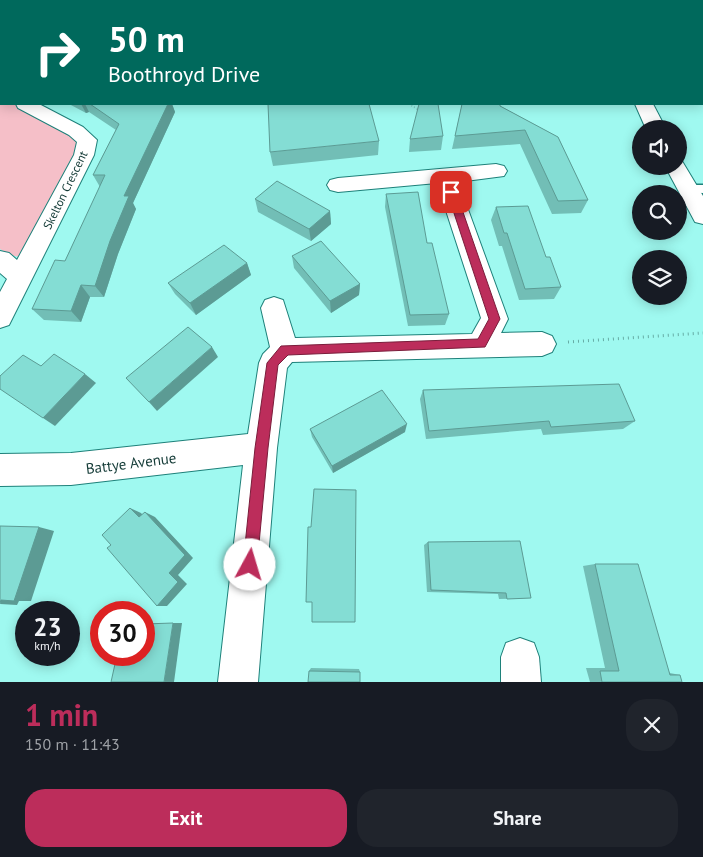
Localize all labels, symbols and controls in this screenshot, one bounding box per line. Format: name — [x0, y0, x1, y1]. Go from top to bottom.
text: 50 m — [108, 16, 185, 62]
icon: right — [25, 20, 90, 85]
text: Boothroyd Drive — [108, 60, 260, 88]
map controls — [632, 120, 687, 305]
button: sound — [632, 120, 687, 175]
street label: Skelton Crescent — [40, 148, 90, 232]
pin — [430, 171, 472, 213]
icon: arrive — [437, 178, 465, 206]
button: search — [632, 185, 687, 240]
button: layers — [632, 250, 687, 305]
street label: Battye Avenue — [85, 448, 177, 478]
position arrow — [223, 538, 275, 590]
speed limit sign: 30 — [90, 601, 155, 666]
text: 23 — [33, 611, 62, 643]
text: km/h — [34, 638, 61, 653]
text: 1 min — [25, 695, 98, 734]
button: close — [626, 699, 678, 751]
text: 150 m · 11:43 — [25, 734, 120, 754]
button: Exit — [25, 789, 347, 847]
button: Share — [357, 789, 678, 847]

